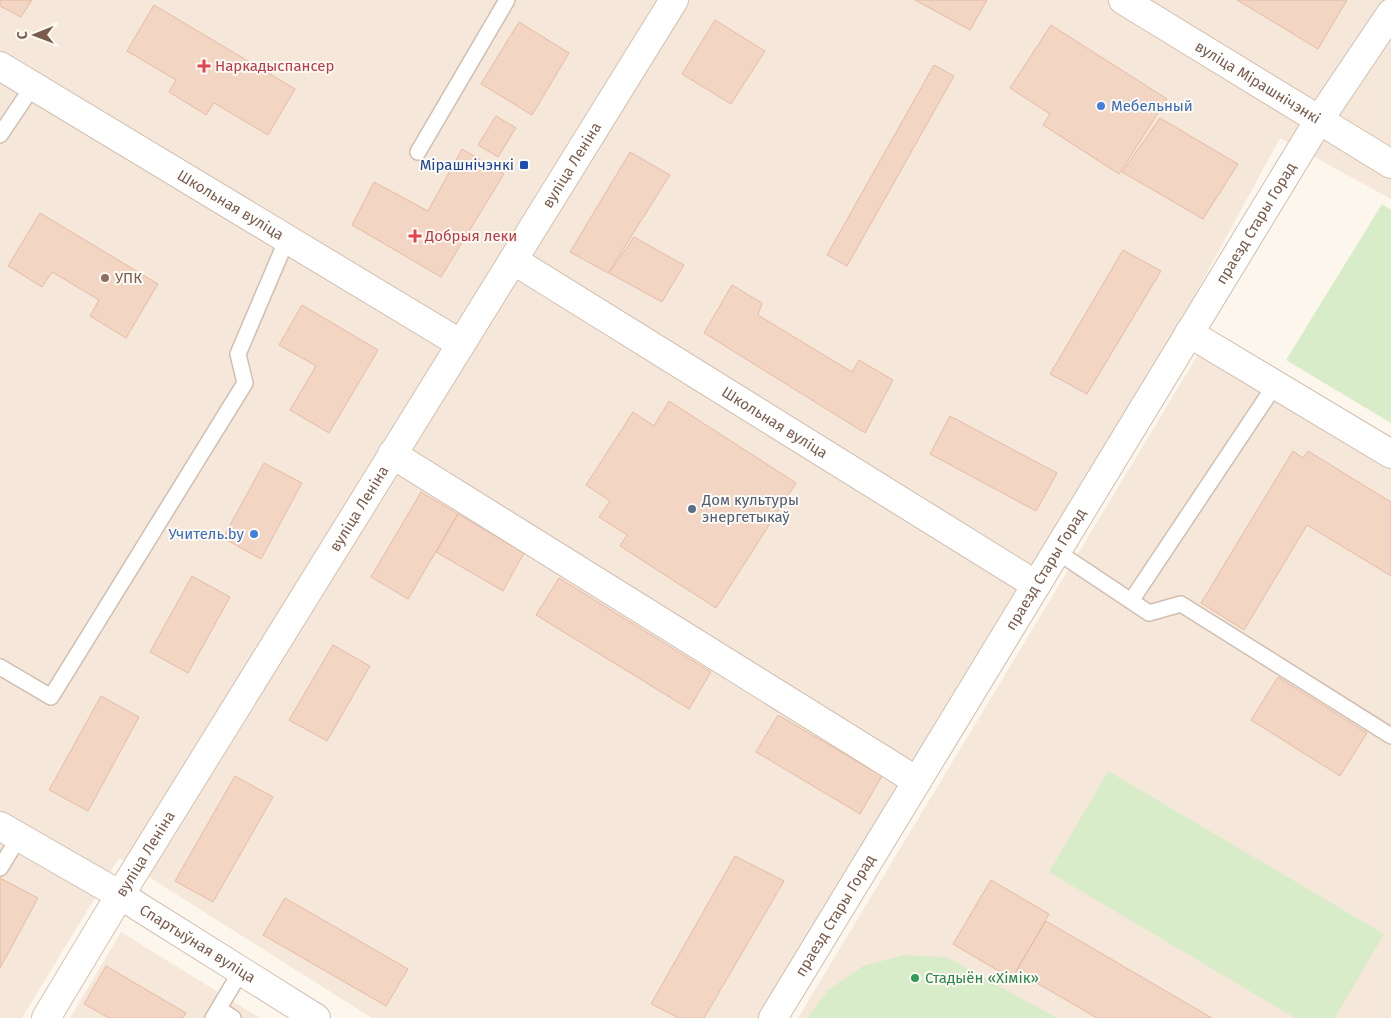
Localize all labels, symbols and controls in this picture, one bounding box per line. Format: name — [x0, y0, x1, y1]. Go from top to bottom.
north arrow — [10, 10, 60, 60]
text: С — [14, 31, 31, 39]
street label: вуліца Мірашнічэнкі — [1192, 37, 1324, 128]
place label: Наркадыспансер — [215, 57, 334, 75]
marker: Наркадыспансер — [197, 59, 211, 73]
place label: Мебельный — [1111, 97, 1193, 115]
marker: Мебельный — [1095, 100, 1107, 112]
street label: вуліца Леніна — [538, 119, 605, 211]
place label: Мірашнічэнкі — [420, 156, 514, 174]
marker: Мірашнічэнкі — [518, 159, 530, 171]
street label: праезд Стары Горад — [1212, 159, 1300, 288]
street label: Школьная вуліца — [174, 166, 287, 244]
place label: Добрыя леки — [424, 227, 517, 245]
marker: Добрыя леки — [409, 230, 421, 242]
place label: УПК — [115, 269, 142, 287]
marker: УПК — [99, 272, 111, 284]
street label: Школьная вуліца — [718, 383, 831, 462]
street label: вуліца Леніна — [326, 462, 393, 555]
place label: Дом культуры энергетыкаў — [701, 491, 799, 526]
marker: Дом культуры энергетыкаў — [686, 503, 698, 515]
street label: праезд Стары Горад — [1002, 505, 1090, 634]
place label: Учитель.by — [168, 525, 245, 543]
marker: Учитель.by — [248, 528, 260, 540]
street label: вуліца Леніна — [112, 808, 179, 900]
street label: праезд Стары Горад — [791, 851, 879, 980]
street label: Спартыўная вуліца — [136, 901, 259, 987]
place label: Стадыён «Хімік» — [925, 969, 1039, 987]
marker: Стадыён «Хімік» — [909, 972, 921, 984]

